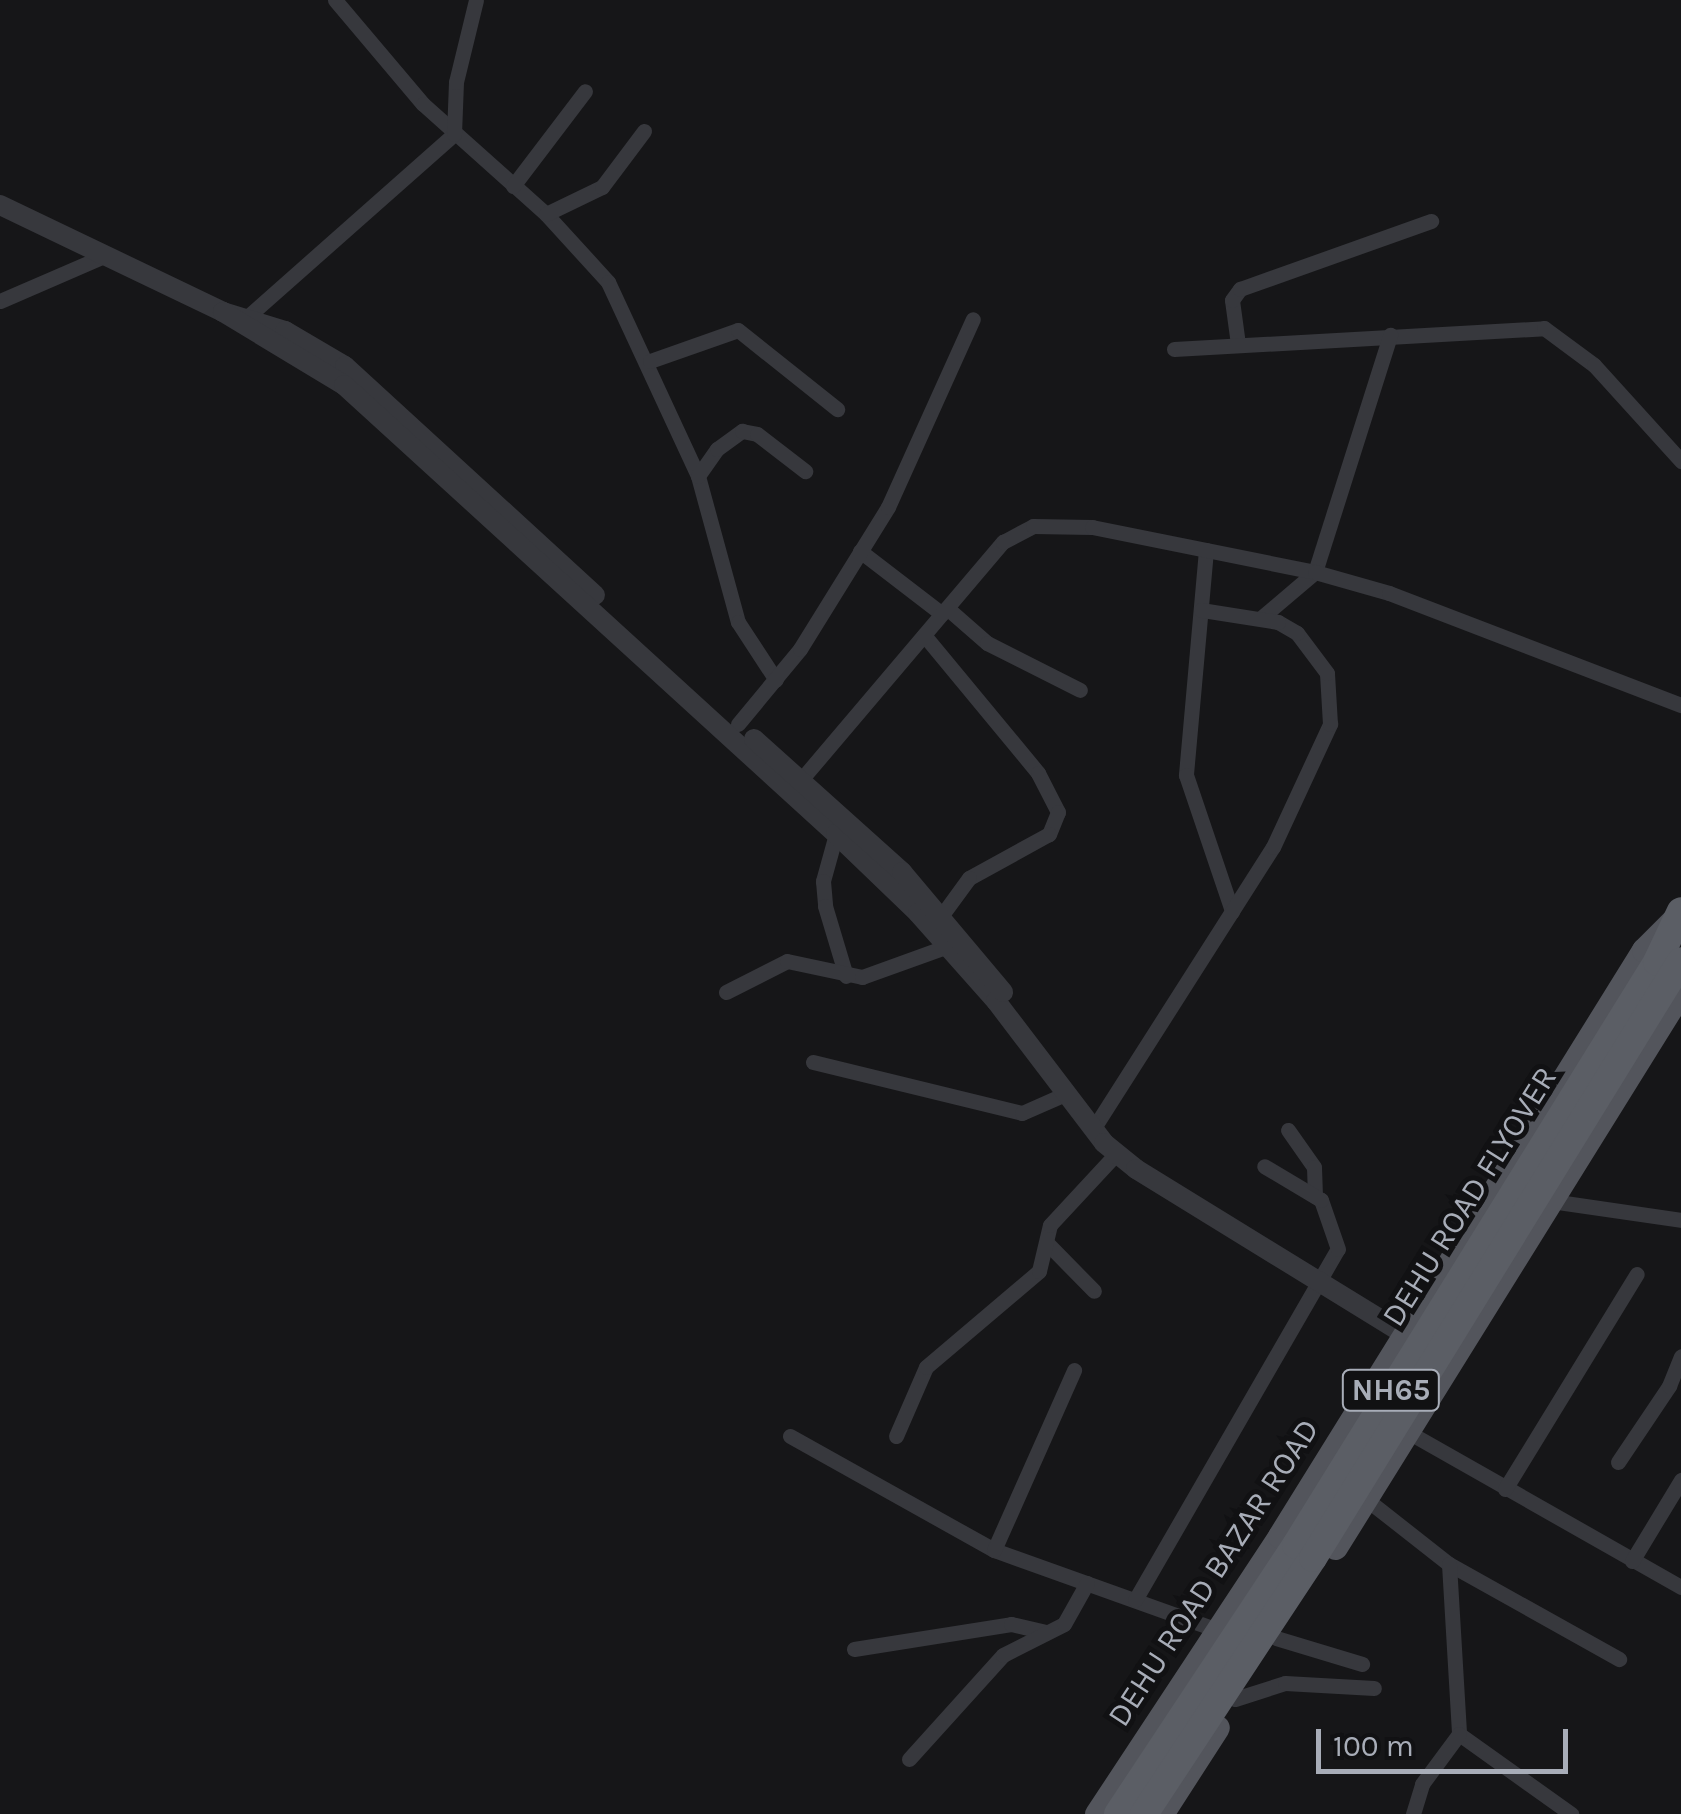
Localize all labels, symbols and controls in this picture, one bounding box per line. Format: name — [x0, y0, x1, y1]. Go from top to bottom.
street label: DEHU ROAD FLYOVER — [1375, 1060, 1565, 1334]
road number: NH65 — [1341, 1365, 1441, 1415]
street label: DEHU ROAD BAZAR ROAD — [1100, 1412, 1328, 1734]
scale bar — [1321, 1709, 1574, 1771]
text: 100 m — [1333, 1728, 1414, 1764]

